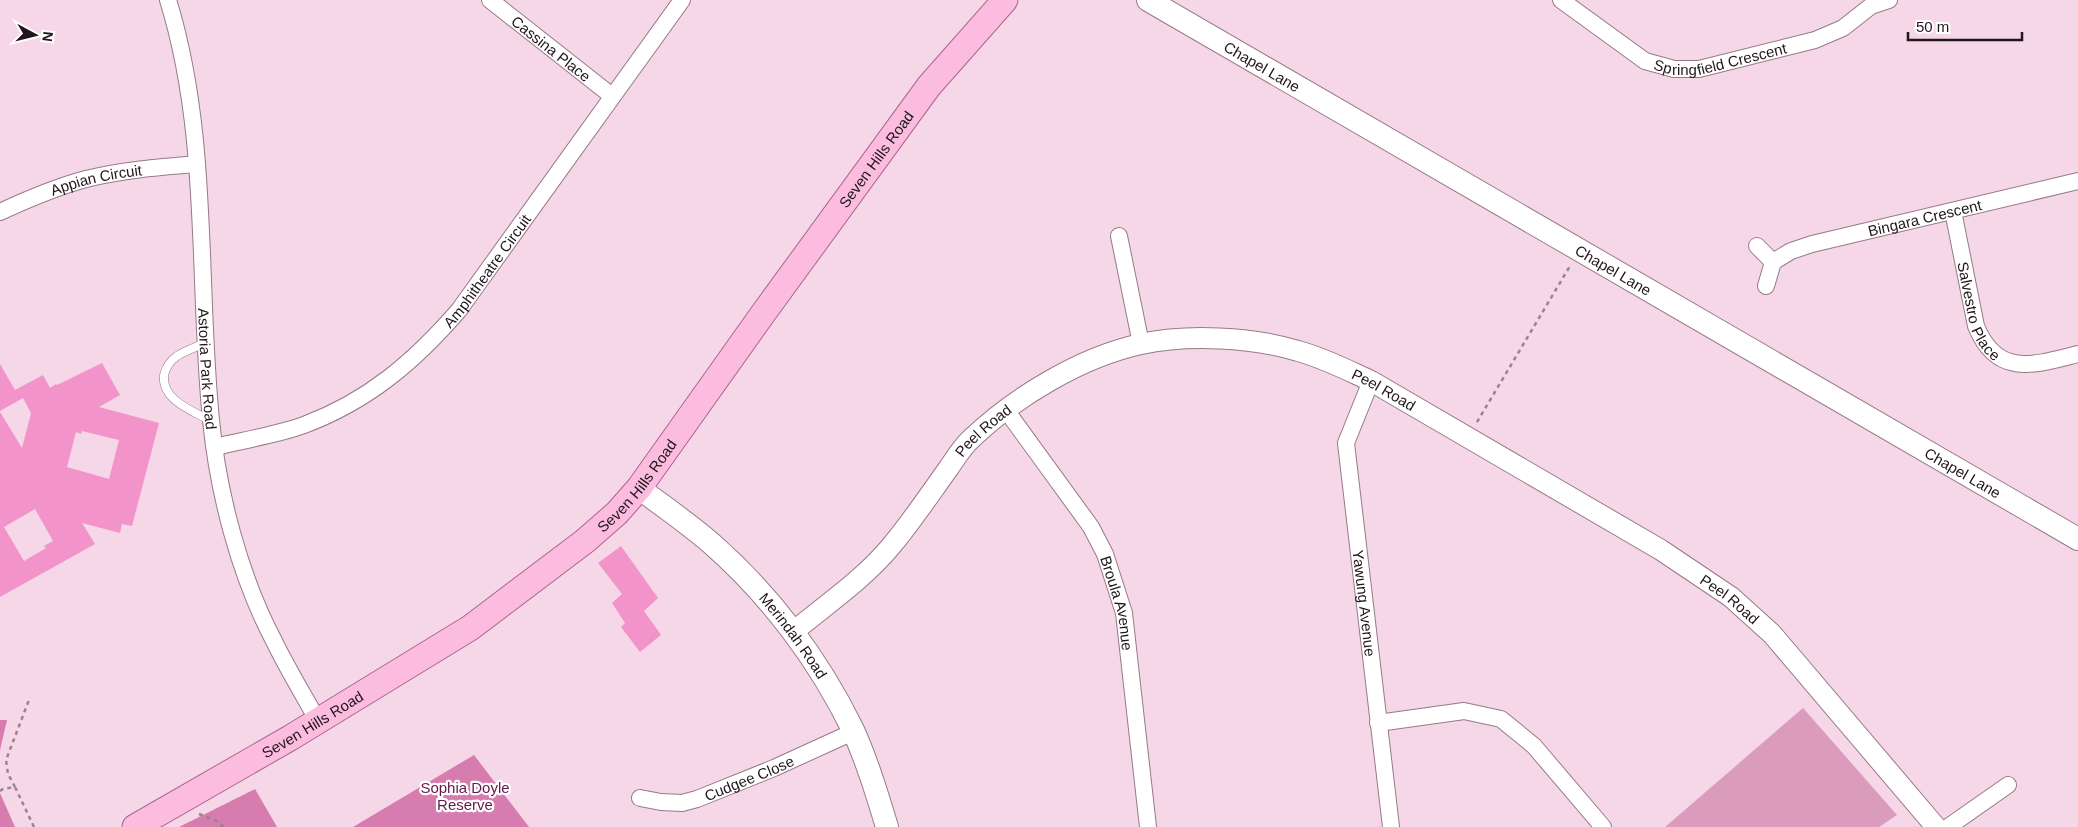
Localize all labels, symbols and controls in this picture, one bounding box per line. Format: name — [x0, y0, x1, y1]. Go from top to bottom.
north arrow — [10, 10, 60, 60]
scale bar — [1908, 10, 2022, 42]
street label: Cassina Place — [508, 12, 594, 85]
text: 50 m — [1916, 18, 1949, 35]
text: N — [39, 31, 56, 43]
street label: Chapel Lane — [1221, 37, 1303, 95]
street label: Springfield Crescent — [1652, 39, 1789, 78]
street label: Seven Hills Road — [835, 108, 917, 211]
street label: Appian Circuit — [48, 161, 143, 198]
street label: Bingara Crescent — [1866, 195, 1984, 239]
street label: Amphitheatre Circuit — [439, 210, 534, 331]
street label: Chapel Lane — [1572, 241, 1655, 298]
street label: Salvestro Place — [1955, 260, 2004, 364]
street label: Astoria Park Road — [196, 308, 220, 430]
street label: Peel Road — [1349, 365, 1419, 414]
street label: Peel Road — [951, 400, 1014, 460]
street label: Seven Hills Road — [593, 436, 679, 535]
street label: Chapel Lane — [1922, 444, 2004, 501]
street label: Yawung Avenue — [1350, 549, 1379, 657]
street label: Broula Avenue — [1098, 554, 1137, 651]
street label: Peel Road — [1697, 571, 1763, 627]
street label: Merindah Road — [756, 589, 831, 681]
street label: Seven Hills Road — [259, 687, 366, 761]
street label: Cudgee Close — [702, 752, 796, 804]
park label: Sophia Doyle Reserve — [420, 779, 510, 813]

